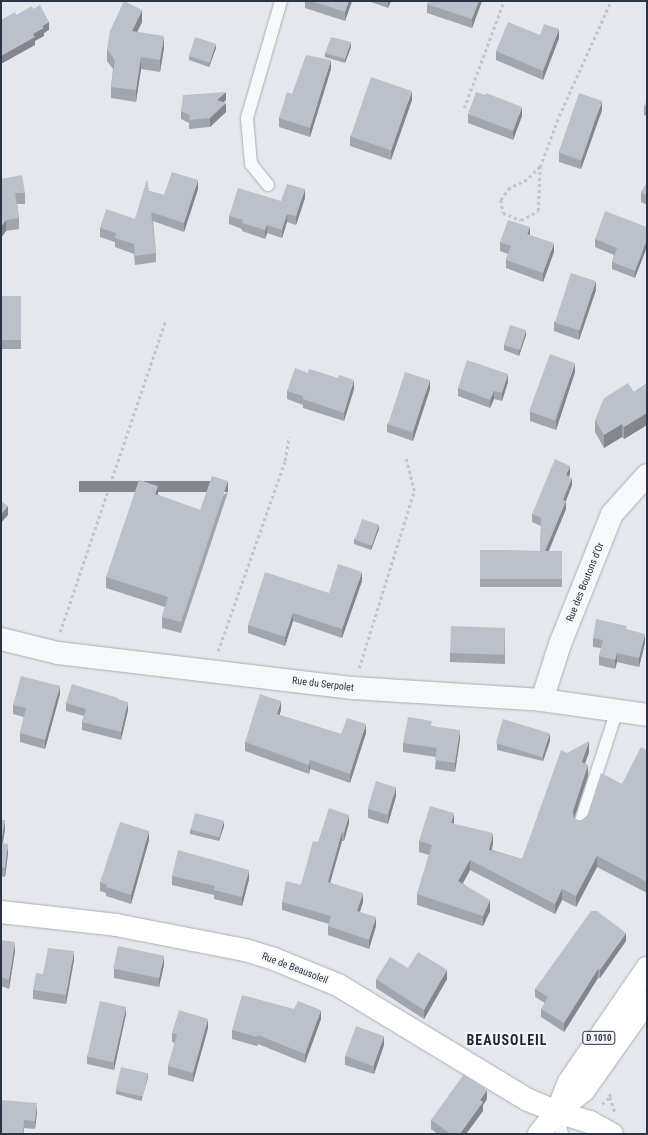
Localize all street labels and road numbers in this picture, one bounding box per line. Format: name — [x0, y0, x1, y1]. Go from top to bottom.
street label: Rue des Boutons d'Or — [564, 541, 606, 623]
street label: Rue du Serpolet — [291, 674, 355, 694]
street label: Rue de Beausoleil — [260, 950, 330, 986]
road number: D 1010 — [582, 1031, 616, 1045]

